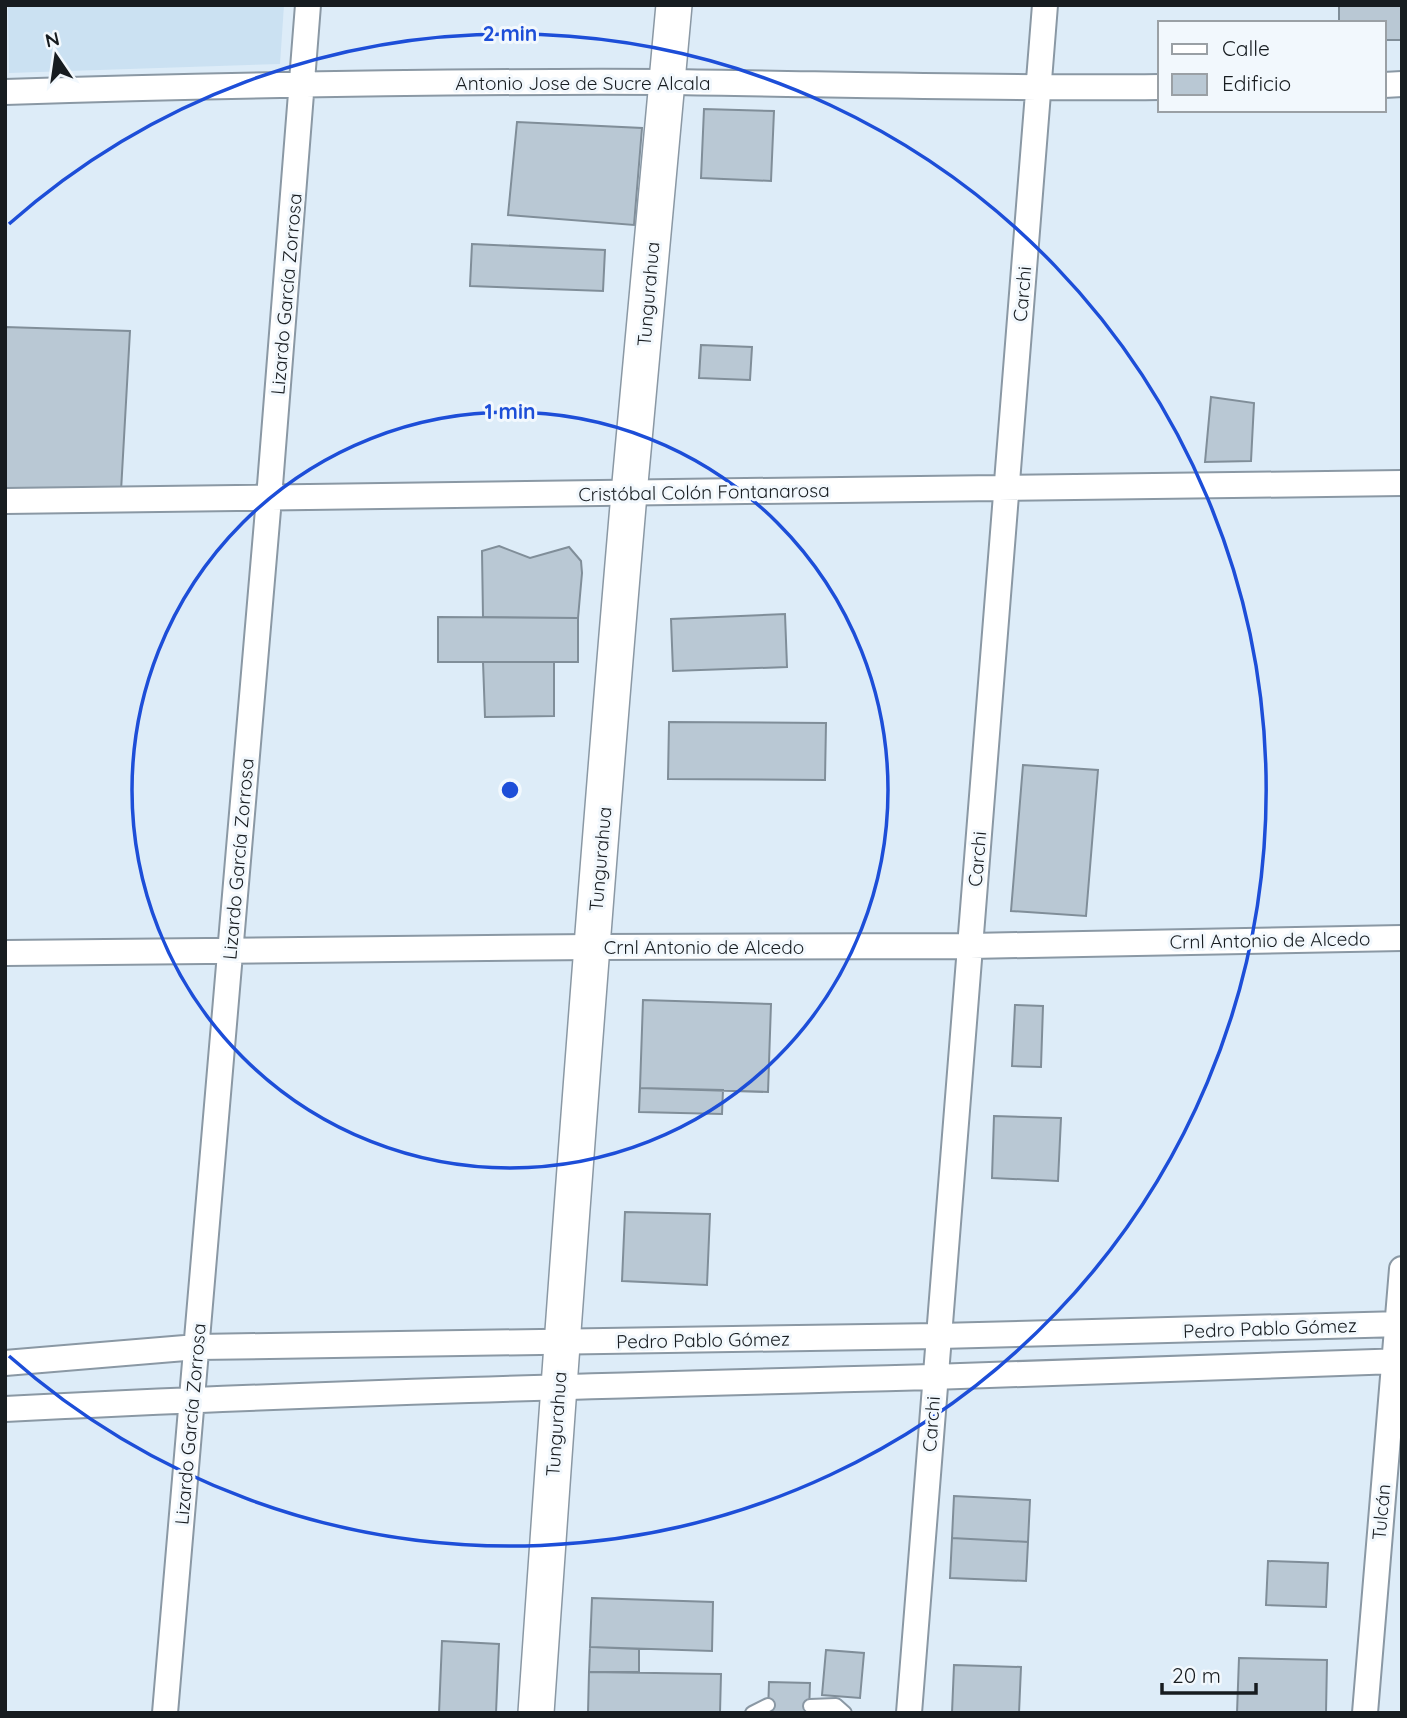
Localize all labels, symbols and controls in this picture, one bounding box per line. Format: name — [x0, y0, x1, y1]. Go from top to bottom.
text: 2 min — [483, 20, 537, 46]
north arrow — [21, 21, 91, 91]
legend — [1158, 21, 1386, 112]
text: N — [43, 26, 62, 53]
text: Calle — [1222, 35, 1270, 61]
text: Edificio — [1222, 70, 1291, 96]
street label: Antonio Jose de Sucre Alcala — [455, 71, 711, 95]
street label: Lizardo García Zorrosa — [265, 192, 307, 396]
street label: Tungurahua — [631, 241, 665, 347]
street label: Carchi — [1008, 265, 1036, 323]
text: 1 min — [485, 398, 535, 424]
street label: Cristóbal Colón Fontanarosa — [578, 478, 830, 506]
street label: Lizardo García Zorrosa — [217, 757, 259, 961]
centre of rings — [498, 778, 522, 802]
street label: Tungurahua — [583, 806, 617, 912]
street label: Carchi — [963, 830, 991, 888]
street label: Crnl Antonio de Alcedo — [1170, 926, 1370, 954]
street label: Crnl Antonio de Alcedo — [604, 935, 804, 959]
street label: Pedro Pablo Gómez — [1183, 1313, 1357, 1343]
street label: Lizardo García Zorrosa — [169, 1322, 211, 1526]
street label: Pedro Pablo Gómez — [616, 1326, 790, 1354]
street label: Tungurahua — [540, 1371, 572, 1477]
street label: Carchi — [917, 1395, 945, 1453]
street label: Tulcán — [1367, 1483, 1395, 1541]
scale bar — [1162, 1652, 1256, 1696]
text: 20 m — [1172, 1662, 1221, 1688]

